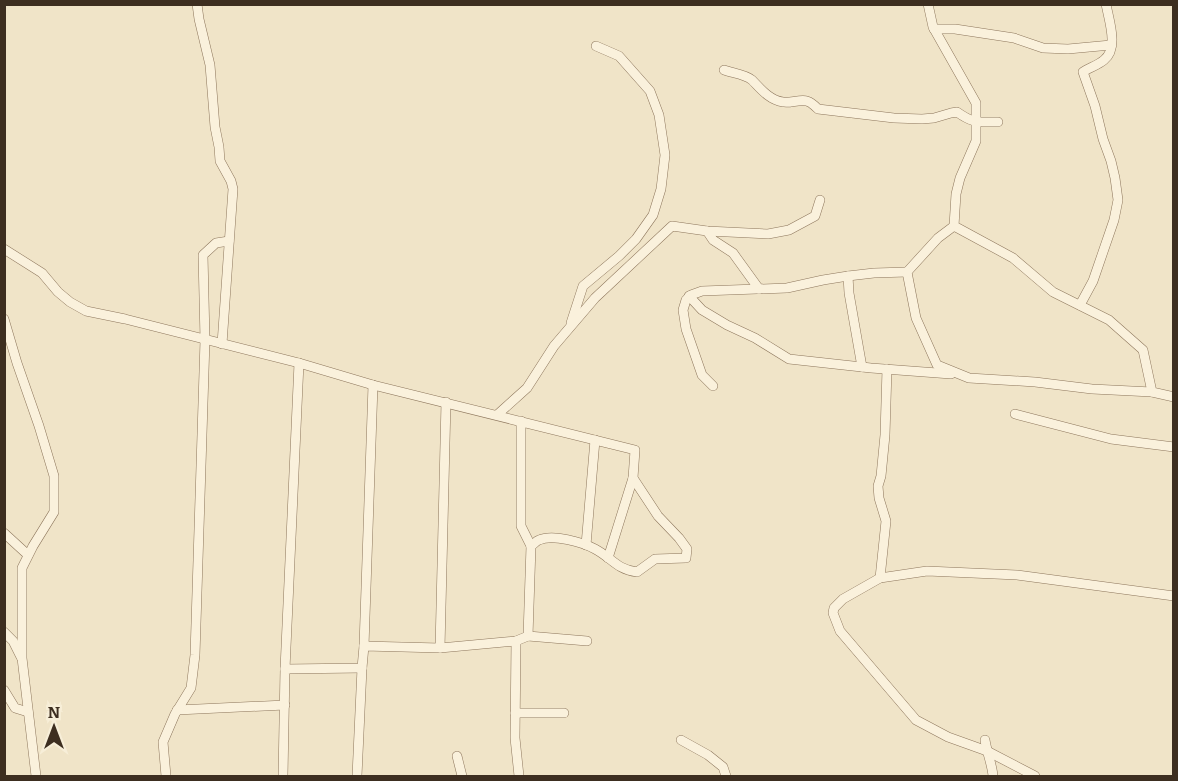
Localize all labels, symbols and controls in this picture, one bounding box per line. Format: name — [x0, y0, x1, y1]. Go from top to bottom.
north arrow — [24, 697, 84, 757]
text: N — [48, 703, 60, 722]

